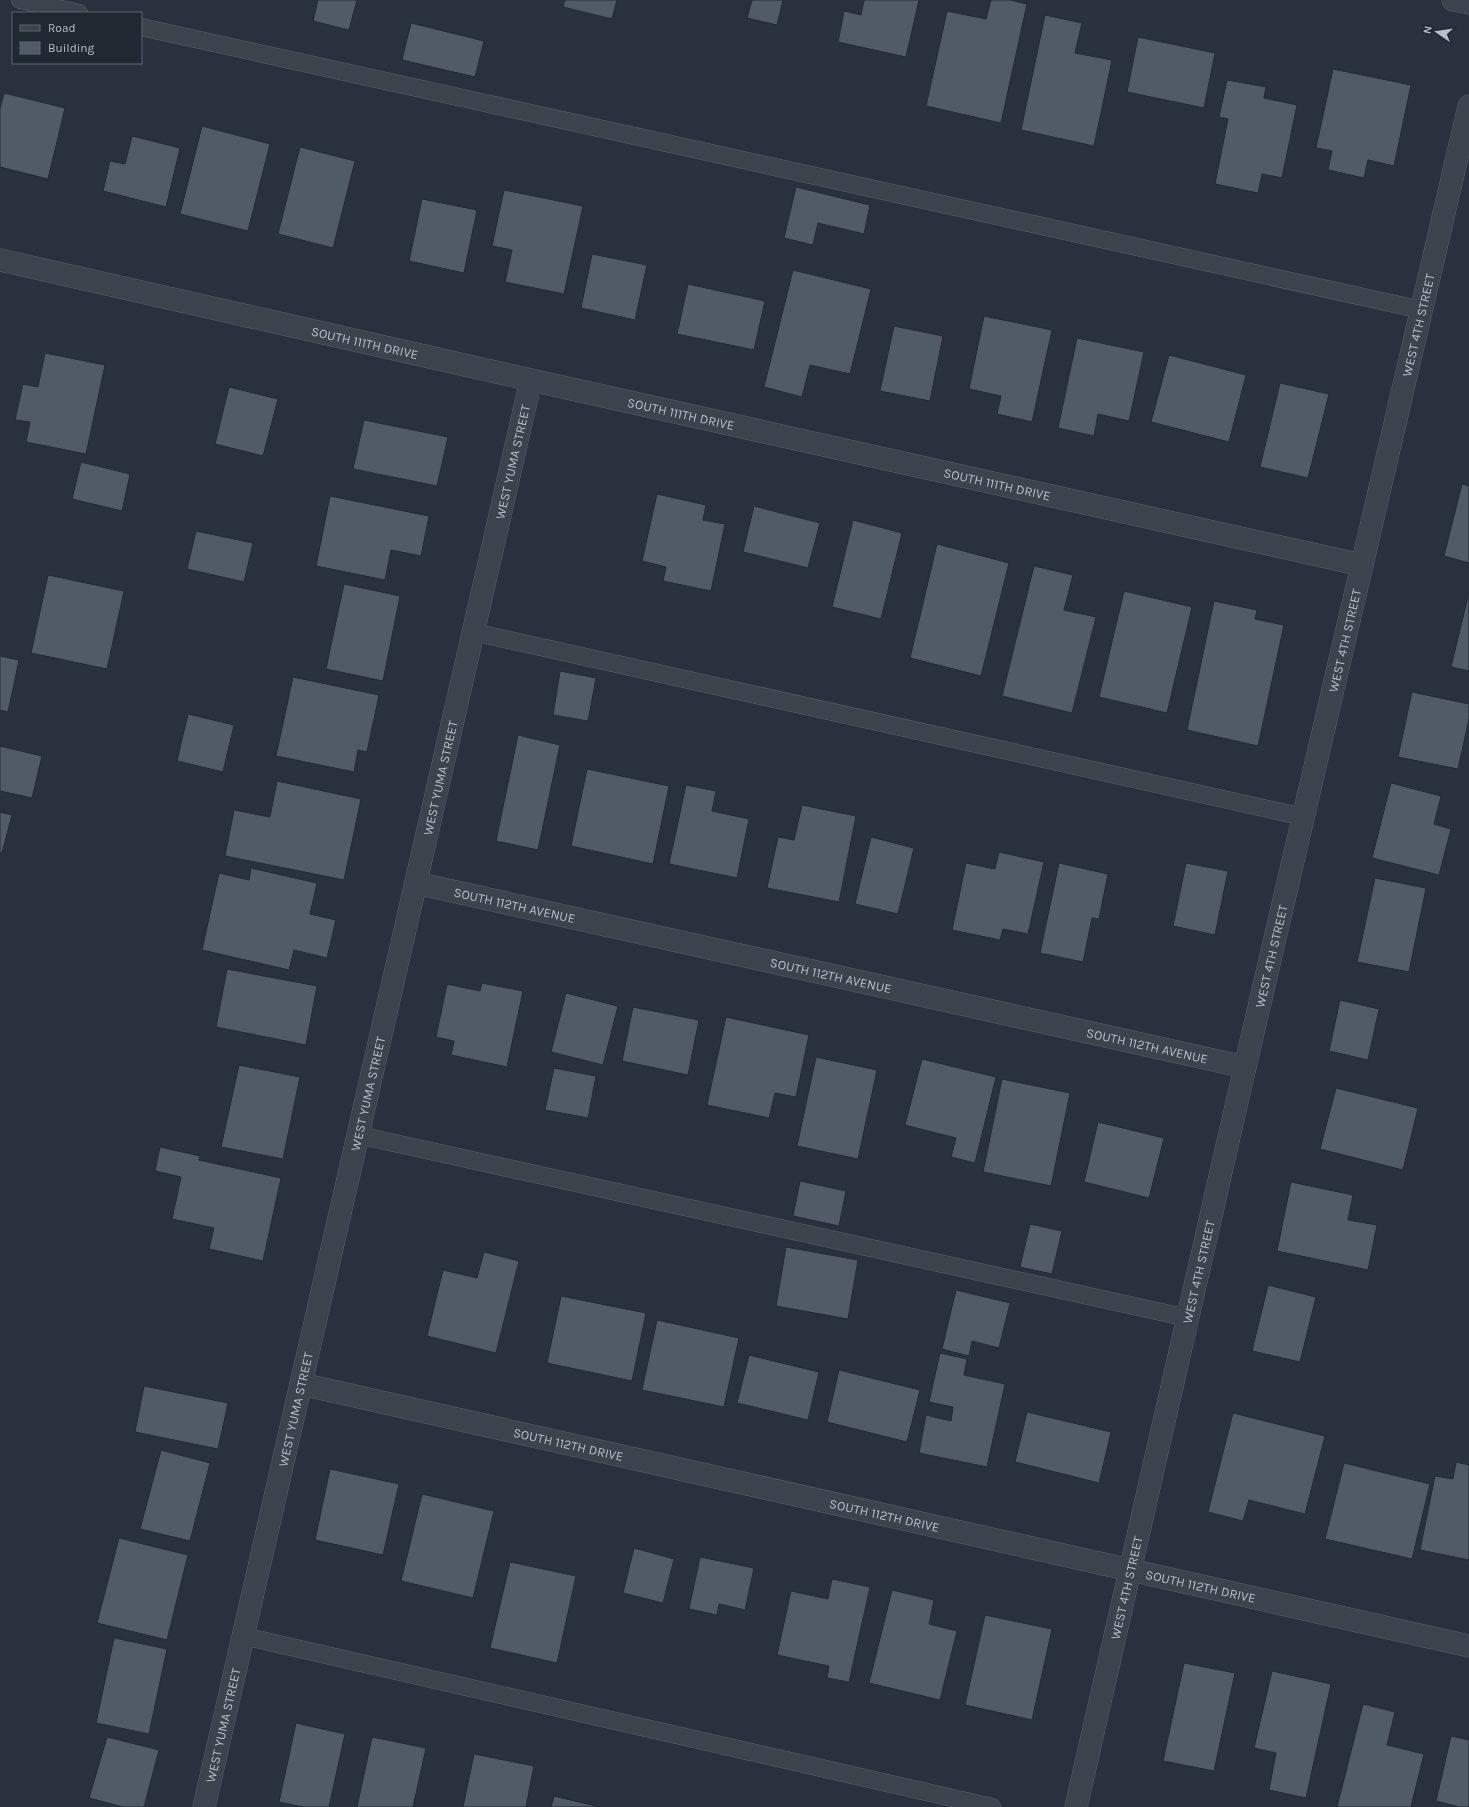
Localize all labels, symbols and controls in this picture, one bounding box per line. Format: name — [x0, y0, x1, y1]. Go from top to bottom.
legend — [12, 12, 142, 64]
north arrow — [1417, 12, 1457, 52]
text: Road — [48, 21, 76, 35]
text: N — [1421, 25, 1435, 35]
text: Building — [48, 41, 95, 55]
street label: WEST 4TH STREET — [1399, 272, 1438, 378]
street label: SOUTH 111TH DRIVE — [310, 324, 420, 362]
street label: SOUTH 111TH DRIVE — [626, 395, 736, 433]
street label: WEST YUMA STREET — [492, 403, 533, 521]
street label: SOUTH 111TH DRIVE — [942, 465, 1052, 503]
street label: WEST 4TH STREET — [1326, 587, 1364, 694]
street label: WEST YUMA STREET — [420, 719, 461, 837]
street label: SOUTH 112TH AVENUE — [452, 885, 577, 926]
street label: WEST 4TH STREET — [1252, 903, 1291, 1009]
street label: SOUTH 112TH AVENUE — [769, 955, 893, 996]
street label: SOUTH 112TH AVENUE — [1085, 1025, 1209, 1067]
street label: WEST YUMA STREET — [348, 1034, 388, 1152]
street label: WEST 4TH STREET — [1180, 1218, 1218, 1325]
street label: WEST YUMA STREET — [275, 1350, 316, 1468]
street label: SOUTH 112TH DRIVE — [512, 1425, 625, 1464]
street label: SOUTH 112TH DRIVE — [828, 1496, 941, 1535]
street label: WEST 4TH STREET — [1108, 1534, 1146, 1641]
street label: SOUTH 112TH DRIVE — [1144, 1567, 1257, 1606]
street label: WEST YUMA STREET — [203, 1666, 244, 1784]

